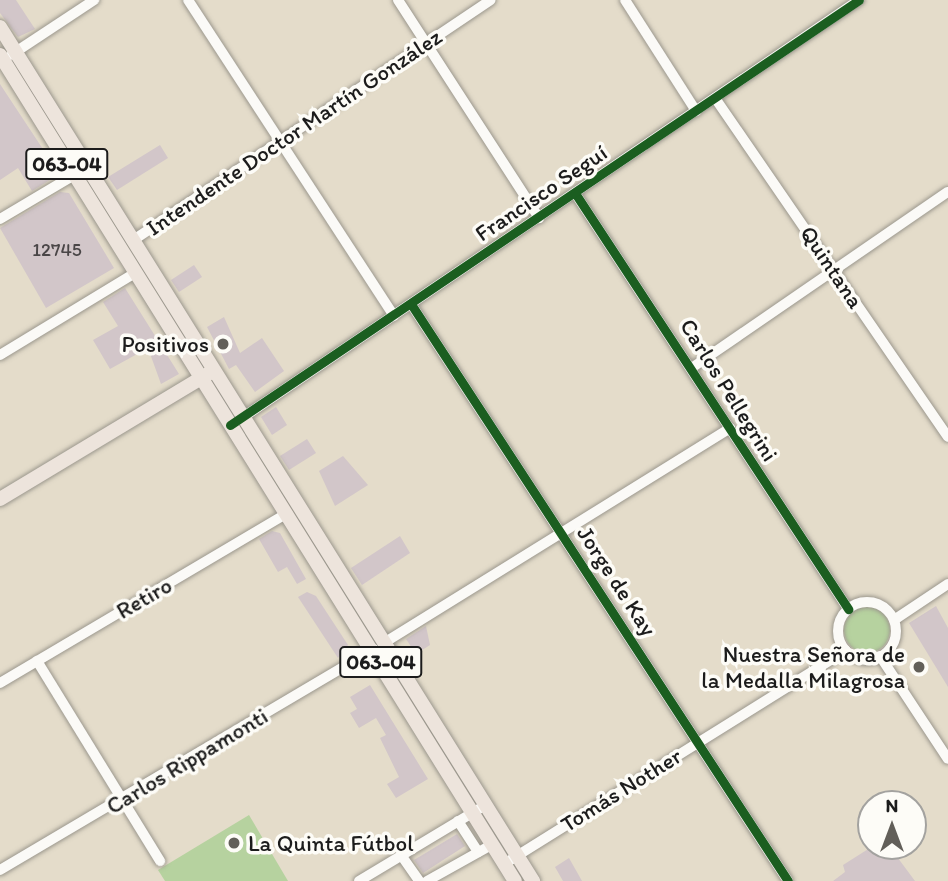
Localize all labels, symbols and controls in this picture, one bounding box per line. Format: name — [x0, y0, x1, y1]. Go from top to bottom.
street label: Intendente Doctor Martín González — [141, 23, 447, 241]
street label: Francisco Seguí — [470, 139, 612, 247]
road number: 063-04 — [25, 146, 109, 182]
street label: Quintana — [794, 220, 870, 314]
house number: 12745 — [32, 239, 82, 261]
street label: Carlos Pellegrini — [674, 314, 784, 466]
place label: Positivos — [122, 330, 209, 358]
marker: Positivos — [215, 336, 231, 352]
street label: Jorge de Kay — [571, 521, 663, 641]
street label: Retiro — [111, 571, 177, 625]
place label: Nuestra Señora de la Medalla Milagrosa — [702, 640, 905, 694]
road number: 063-04 — [339, 644, 423, 680]
marker: Nuestra Señora de la Medalla Milagrosa — [911, 659, 927, 675]
street label: Carlos Rippamonti — [102, 702, 272, 820]
street label: Tomás Nother — [556, 742, 686, 838]
north arrow — [857, 790, 927, 860]
text: N — [886, 794, 898, 817]
place label: La Quinta Fútbol — [248, 829, 414, 857]
marker: La Quinta Fútbol — [226, 835, 242, 851]

